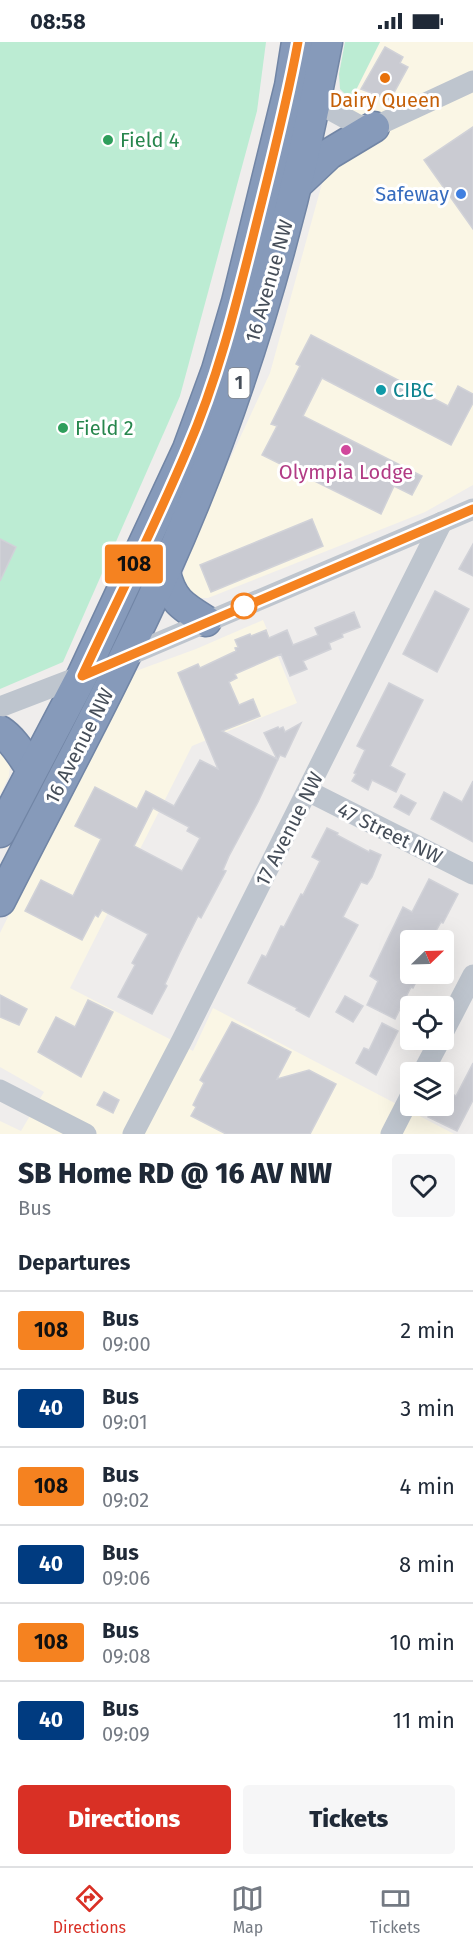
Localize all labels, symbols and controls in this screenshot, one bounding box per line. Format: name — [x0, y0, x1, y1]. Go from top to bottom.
text: 08:58 — [30, 8, 86, 35]
marker: Dairy Queen — [378, 71, 392, 85]
place label: Dairy Queen — [329, 88, 441, 112]
place label: Field 4 — [120, 128, 180, 152]
marker: Field 4 — [101, 133, 115, 147]
place label: Safeway — [375, 182, 449, 206]
marker: Safeway — [454, 187, 468, 201]
street label: 16 Avenue NW — [240, 216, 298, 345]
road number: 1 — [228, 368, 250, 398]
place label: CIBC — [393, 378, 433, 402]
marker: CIBC — [374, 383, 388, 397]
place label: Field 2 — [75, 416, 134, 440]
marker: Field 2 — [56, 421, 70, 435]
marker: Olympia Lodge — [339, 443, 353, 457]
place label: Olympia Lodge — [279, 460, 413, 484]
line badge: 108 — [100, 544, 168, 584]
text: 108 — [117, 551, 151, 577]
unlabelled marker — [231, 593, 257, 619]
street label: 16 Avenue NW — [40, 684, 119, 808]
street label: 17 Avenue NW — [250, 768, 328, 890]
street label: 47 Street NW — [333, 797, 447, 869]
north arrow — [400, 930, 454, 984]
map controls — [400, 930, 454, 1116]
button: locate — [400, 996, 454, 1050]
button: layers — [400, 1062, 454, 1116]
button: heart — [392, 1154, 455, 1217]
text: SB Home RD @ 16 AV NW — [18, 1157, 332, 1190]
text: Bus — [18, 1196, 51, 1220]
text: Departures — [18, 1249, 130, 1276]
text: Bus — [102, 1305, 139, 1332]
text: 108 — [34, 1317, 68, 1343]
text: 2 min — [400, 1317, 455, 1344]
text: 09:00 — [102, 1332, 151, 1356]
text: Bus — [102, 1383, 139, 1410]
text: 40 — [39, 1395, 63, 1421]
text: 3 min — [400, 1395, 455, 1422]
text: 09:01 — [102, 1410, 148, 1434]
text: Bus — [102, 1461, 139, 1488]
text: 108 — [34, 1473, 68, 1499]
text: 4 min — [400, 1473, 455, 1500]
text: 09:02 — [102, 1488, 149, 1512]
text: Bus — [102, 1539, 139, 1566]
text: 40 — [39, 1551, 63, 1577]
text: 8 min — [399, 1551, 455, 1578]
text: 09:06 — [102, 1566, 150, 1590]
text: Bus — [102, 1617, 139, 1644]
text: 108 — [34, 1629, 68, 1655]
text: 10 min — [389, 1629, 455, 1656]
text: 09:08 — [102, 1644, 150, 1668]
text: Bus — [102, 1695, 139, 1722]
text: 40 — [39, 1707, 63, 1733]
text: 11 min — [392, 1707, 455, 1734]
text: 09:09 — [102, 1722, 150, 1746]
button: Directions — [18, 1785, 231, 1854]
button: Tickets — [243, 1785, 455, 1854]
tab: Directions — [53, 1882, 126, 1937]
tab: Map — [231, 1882, 264, 1937]
tab: Tickets — [370, 1882, 420, 1937]

